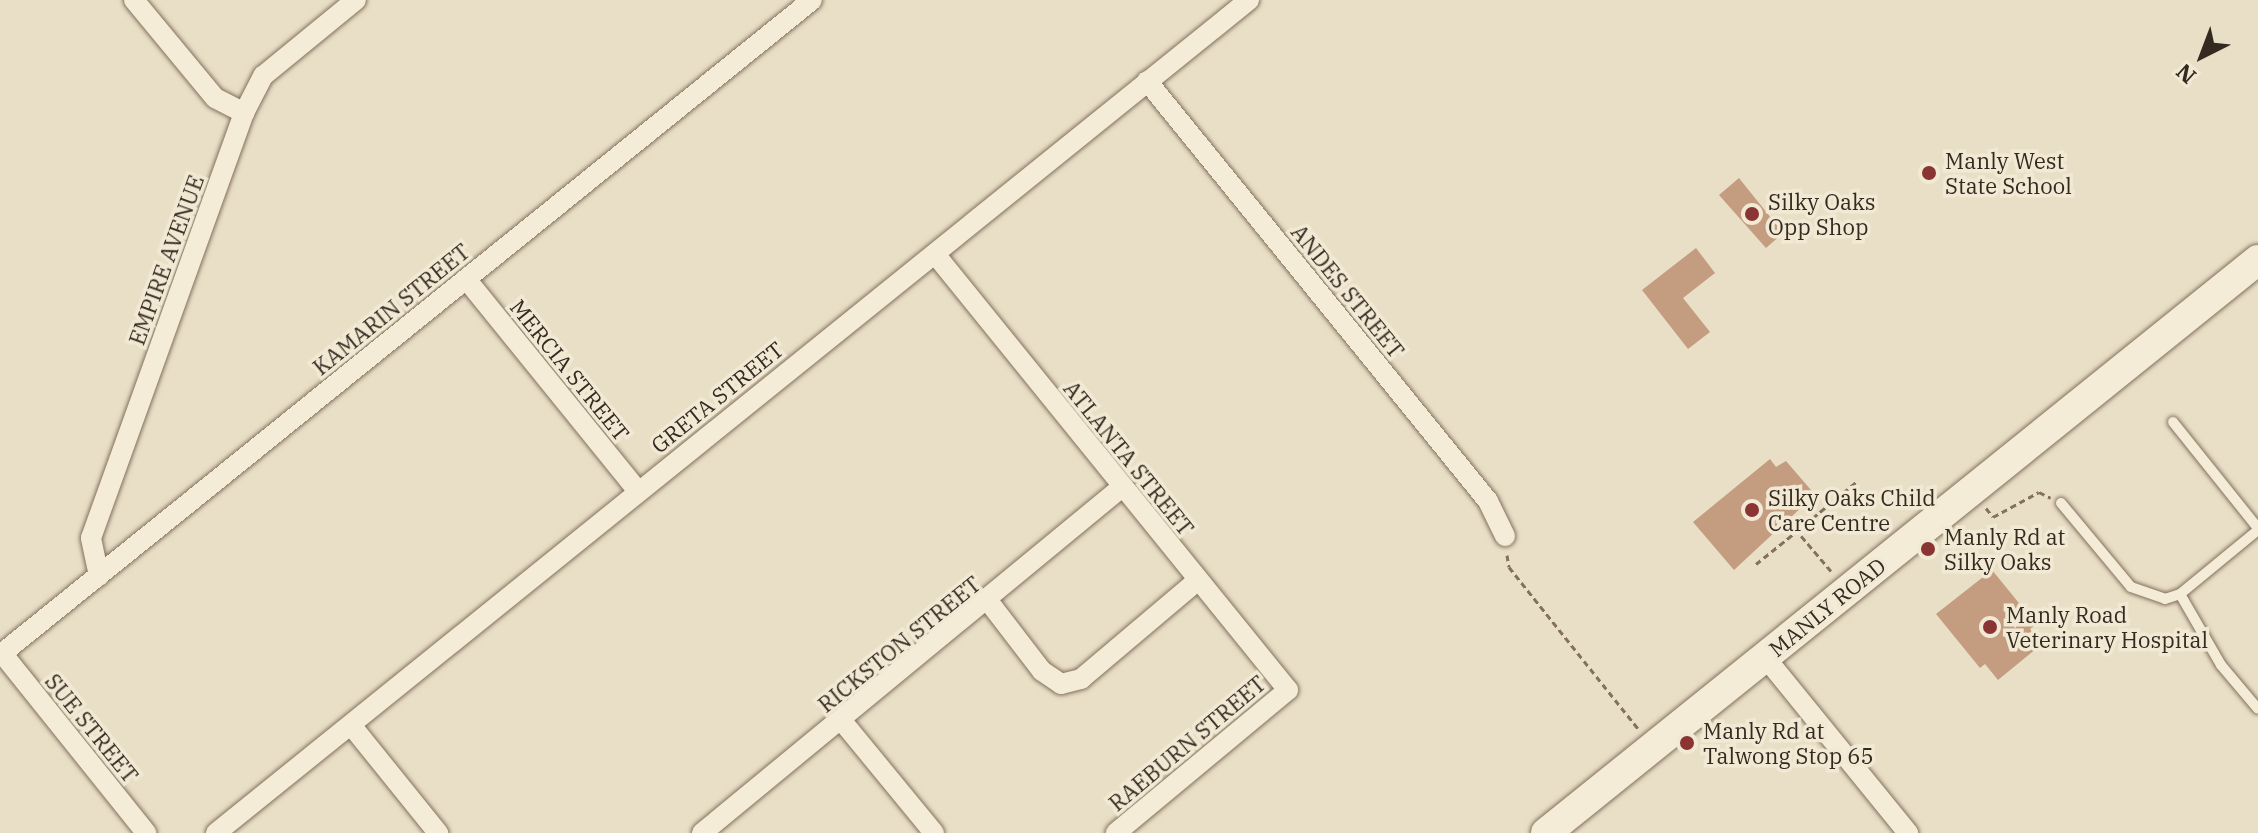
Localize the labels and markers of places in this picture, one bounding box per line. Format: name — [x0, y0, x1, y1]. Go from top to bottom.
place label: Manly West State School — [1945, 147, 2072, 198]
marker: Manly West State School — [1920, 164, 1938, 182]
place label: Silky Oaks Opp Shop — [1768, 188, 1876, 240]
marker: Silky Oaks Opp Shop — [1743, 205, 1761, 223]
place label: Silky Oaks Child Care Centre — [1768, 484, 1936, 536]
marker: Silky Oaks Child Care Centre — [1743, 501, 1761, 519]
place label: Manly Rd at Silky Oaks — [1944, 523, 2065, 574]
marker: Manly Rd at Silky Oaks — [1919, 540, 1937, 558]
place label: Manly Road Veterinary Hospital — [2006, 601, 2208, 652]
marker: Manly Road Veterinary Hospital — [1981, 618, 1999, 636]
place label: Manly Rd at Talwong Stop 65 — [1703, 717, 1874, 768]
marker: Manly Rd at Talwong Stop 65 — [1678, 734, 1696, 752]

